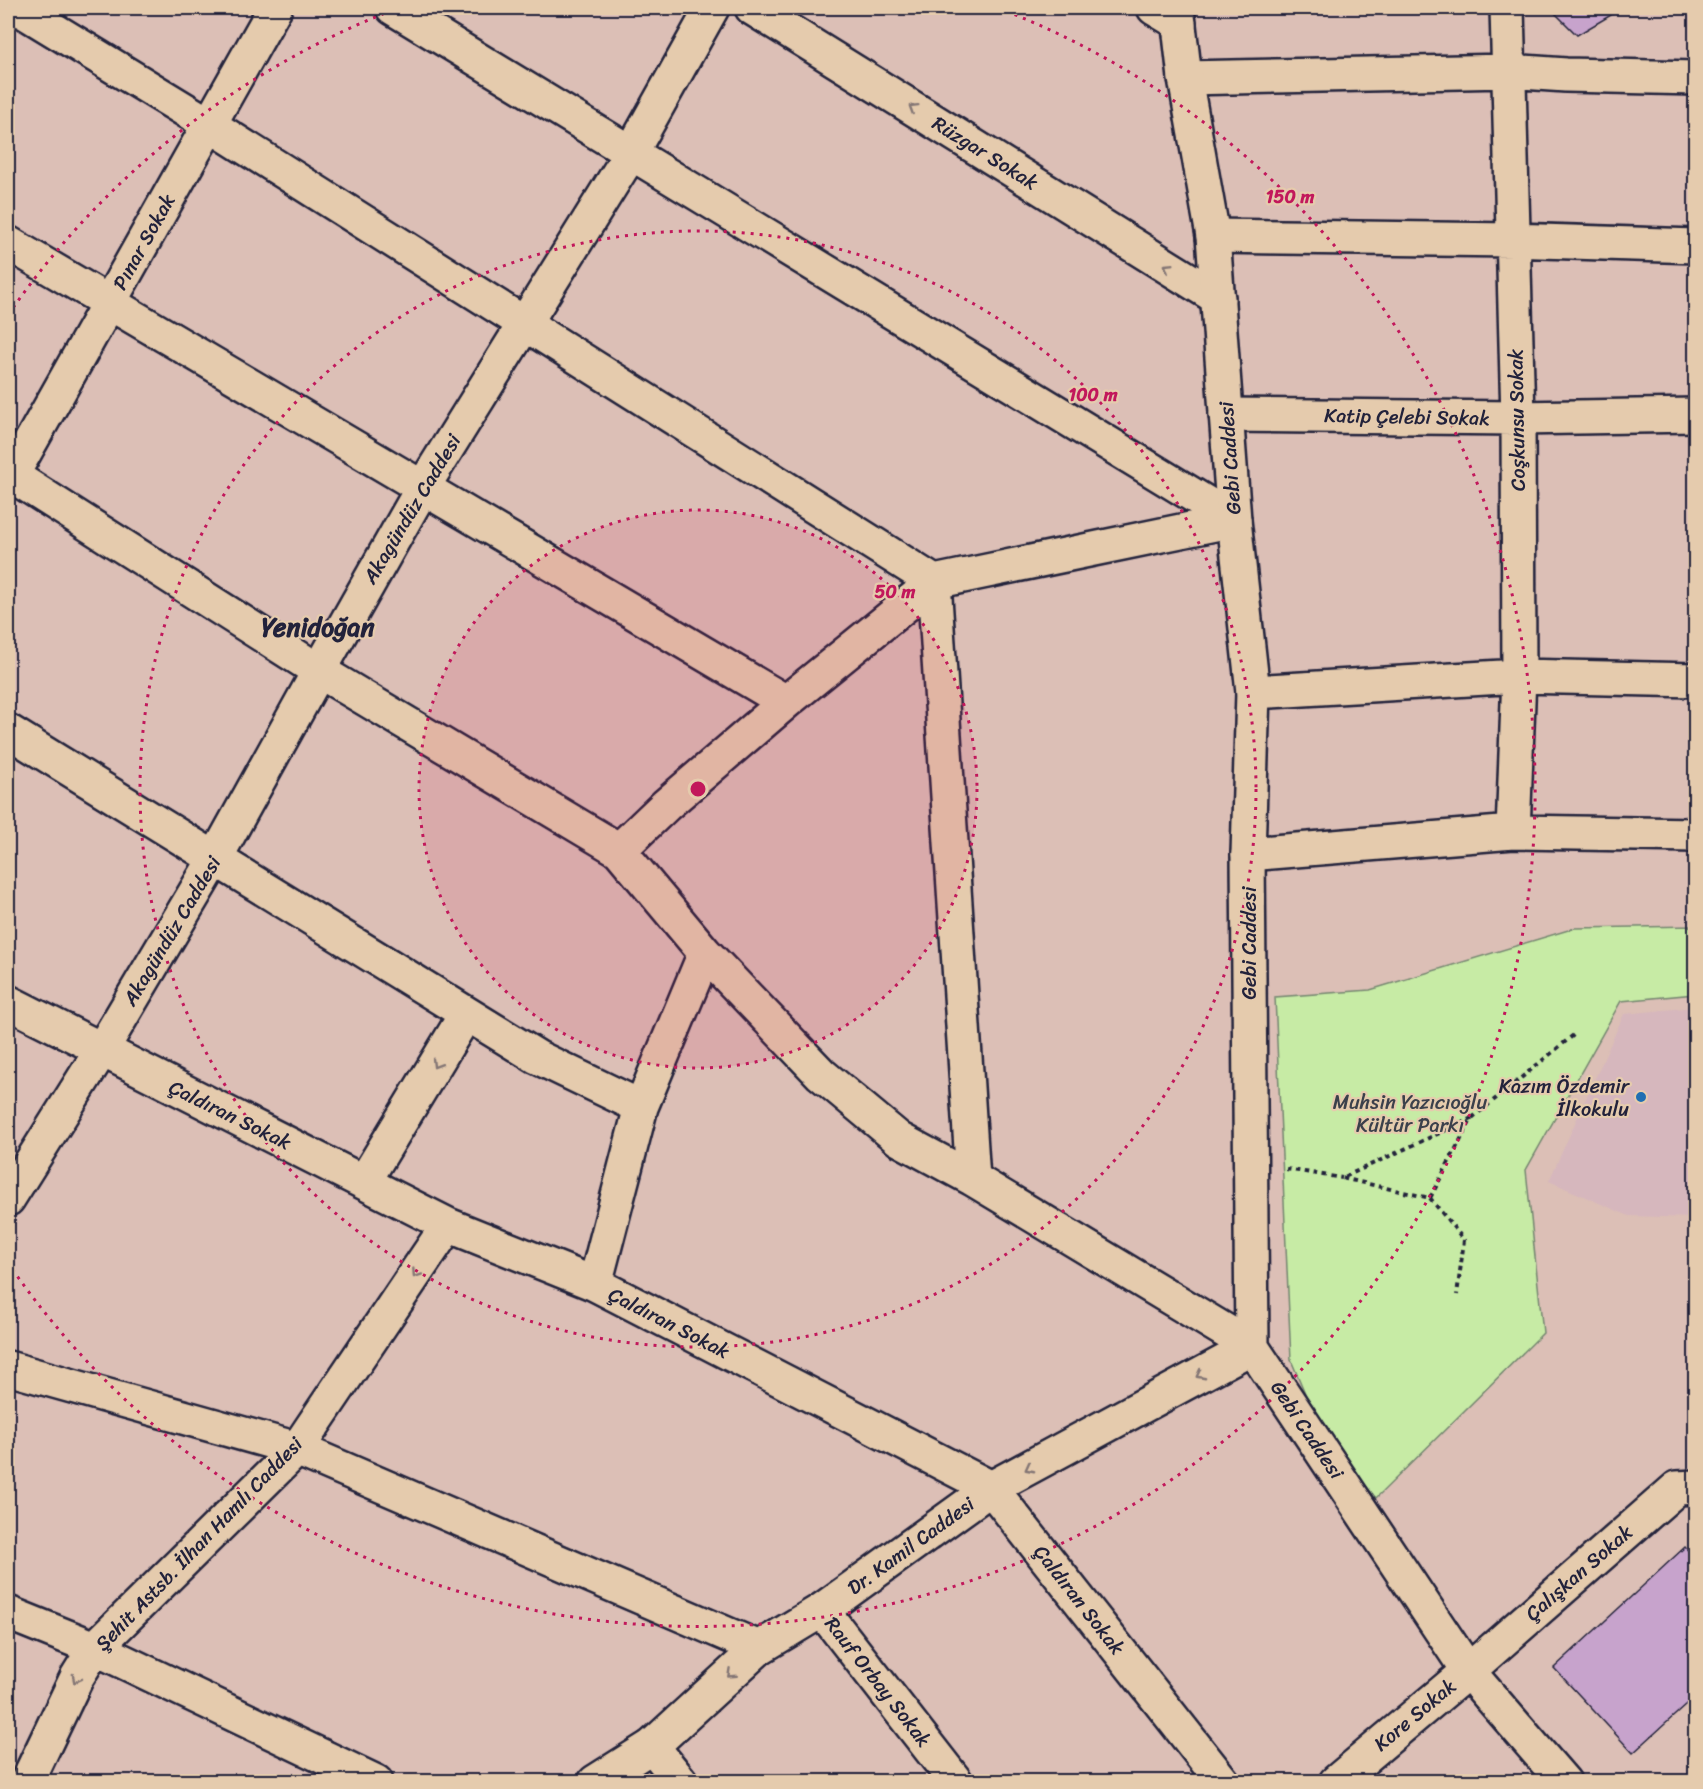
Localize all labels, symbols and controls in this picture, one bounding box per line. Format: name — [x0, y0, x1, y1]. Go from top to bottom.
one-way arrow — [909, 105, 920, 116]
street label: Rüzgar Sokak — [925, 106, 1045, 200]
text: 150 m — [1266, 181, 1314, 213]
street label: Pınar Sokak — [103, 187, 185, 297]
one-way arrow — [1164, 263, 1174, 275]
street label: Coşkunsu Sokak — [1498, 348, 1536, 491]
text: 100 m — [1069, 379, 1118, 411]
street label: Katip Çelebi Sokak — [1324, 398, 1490, 436]
street label: Gebi Caddesi — [1208, 399, 1251, 516]
street label: Akagündüz Caddesi — [353, 427, 471, 592]
text: 50 m — [875, 576, 916, 608]
district label: Yenidoğan — [262, 604, 375, 650]
centre of rings — [688, 779, 708, 799]
street label: Akagündüz Caddesi — [113, 849, 231, 1014]
street label: Gebi Caddesi — [1232, 885, 1267, 1000]
one-way arrow — [432, 1058, 443, 1068]
place label: Kazım Özdemir İlkokulu — [1499, 1069, 1631, 1127]
street label: Çaldıran Sokak — [163, 1070, 298, 1160]
park label: Muhsin Yazıcıoğlu Kültür Parkı — [1333, 1085, 1487, 1143]
marker: Kazım Özdemir İlkokulu — [1634, 1090, 1648, 1104]
one-way arrow — [411, 1268, 423, 1278]
street label: Çaldıran Sokak — [602, 1277, 736, 1369]
one-way arrow — [1196, 1368, 1206, 1379]
street label: Gebi Caddesi — [1261, 1373, 1354, 1488]
street label: Şehit Astsb. İlhan Hamlı Caddesi — [86, 1428, 312, 1660]
one-way arrow — [1024, 1461, 1035, 1472]
street label: Dr. Kamil Caddesi — [840, 1487, 984, 1604]
street label: Çalışkan Sokak — [1517, 1516, 1641, 1630]
street label: Çaldıran Sokak — [1024, 1537, 1134, 1663]
street label: Rauf Orbay Sokak — [815, 1609, 941, 1755]
one-way arrow — [727, 1667, 737, 1678]
street label: Kore Sokak — [1366, 1670, 1464, 1760]
one-way arrow — [72, 1673, 83, 1683]

